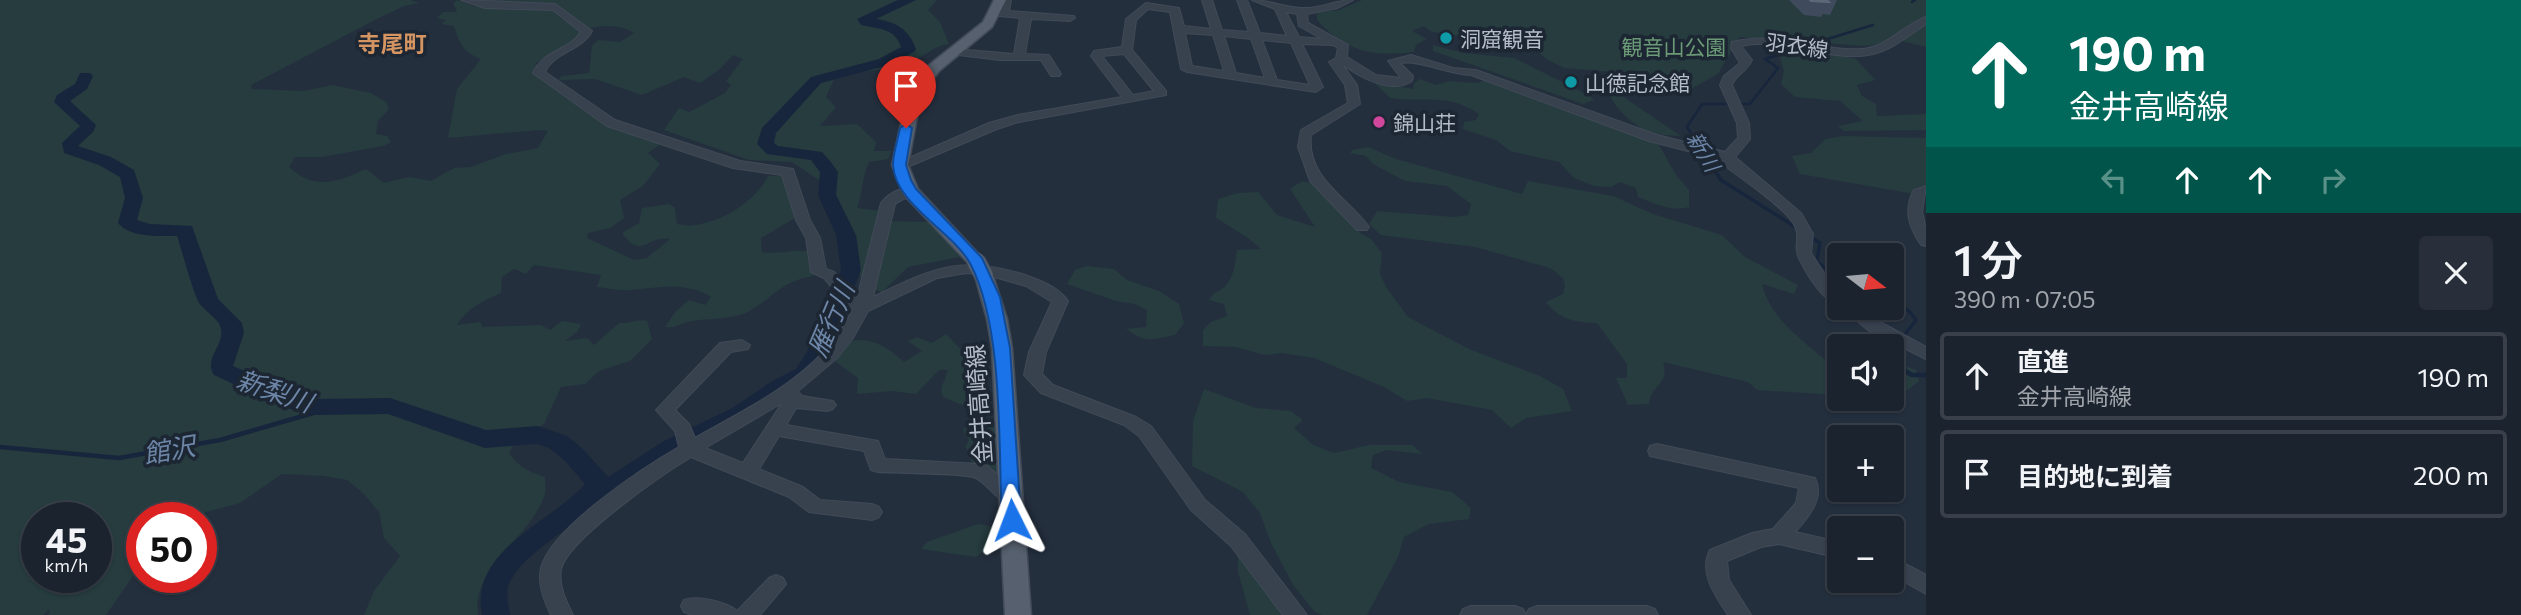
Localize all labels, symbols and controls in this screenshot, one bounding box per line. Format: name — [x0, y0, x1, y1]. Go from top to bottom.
text: 190 m — [2069, 21, 2206, 81]
place label: 洞窟観音 — [1460, 26, 1544, 51]
street label: 羽衣線 — [1764, 28, 1830, 62]
icon: ahead — [1954, 28, 2045, 119]
district label: 寺尾町 — [358, 29, 427, 57]
marker: 洞窟観音 — [1438, 30, 1454, 46]
park label: 観音山公園 — [1622, 34, 1727, 59]
pin — [876, 56, 936, 128]
icon: arrive — [887, 67, 925, 105]
place label: 山徳記念館 — [1585, 70, 1690, 95]
marker: 山徳記念館 — [1563, 74, 1579, 90]
text: 金井高崎線 — [2069, 85, 2229, 125]
place label: 錦山荘 — [1393, 110, 1456, 135]
marker: 錦山荘 — [1371, 114, 1387, 130]
water label: 新川 — [1682, 127, 1727, 177]
icon: left — [2095, 161, 2133, 199]
icon: ahead — [2168, 161, 2206, 199]
icon: ahead — [2241, 161, 2279, 199]
icon: right — [2314, 161, 2352, 199]
text: 1 分 — [1954, 233, 2023, 285]
button: close — [2419, 236, 2493, 310]
north arrow — [1827, 243, 1904, 320]
map controls — [1827, 243, 1904, 593]
water label: 雁行川 — [800, 274, 861, 361]
text: 390 m · 07:05 — [1954, 285, 2096, 313]
button: sound — [1827, 334, 1904, 411]
street label: 金井高崎線 — [959, 343, 997, 465]
text: 直進 — [2017, 345, 2069, 376]
icon: ahead — [1958, 357, 1996, 395]
text: 190 m — [2417, 361, 2489, 392]
water label: 新梨川 — [233, 363, 320, 418]
text: 金井高崎線 — [2017, 382, 2132, 410]
button: + — [1827, 425, 1904, 502]
water label: 館沢 — [141, 429, 200, 469]
icon: arrive — [1958, 455, 1996, 493]
text: 200 m — [2413, 459, 2489, 490]
text: 目的地に到着 — [2017, 460, 2173, 491]
position arrow — [975, 483, 1049, 557]
speed limit sign: 50 — [126, 502, 217, 593]
button: − — [1827, 516, 1904, 593]
text: 45 — [46, 517, 87, 560]
text: km/h — [45, 554, 88, 576]

